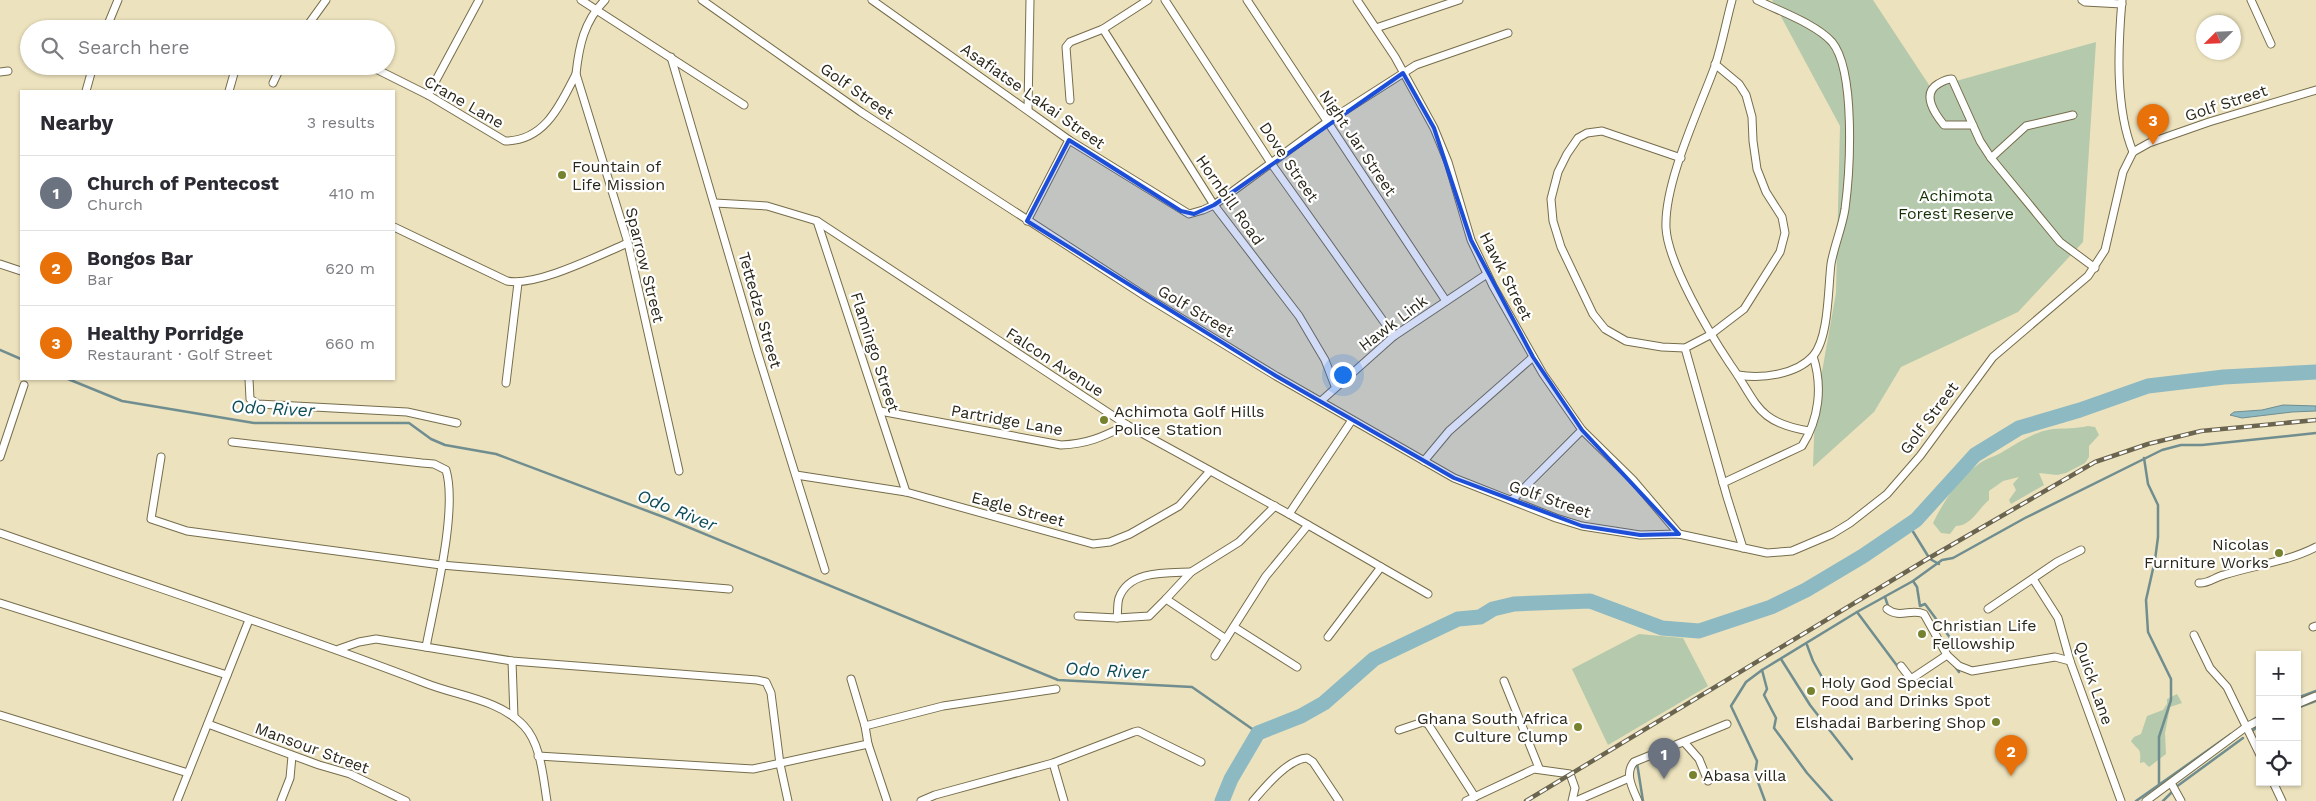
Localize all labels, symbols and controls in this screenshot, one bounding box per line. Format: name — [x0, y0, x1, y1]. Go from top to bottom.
north arrow — [2196, 15, 2241, 60]
search box — [20, 20, 395, 75]
icon: search — [38, 34, 66, 62]
text: Search here — [78, 36, 189, 59]
street label: Asafiatse Lakai Street — [957, 39, 1109, 153]
street label: Golf Street — [817, 59, 898, 123]
street label: Crane Lane — [421, 72, 507, 132]
street label: Golf Street — [2182, 81, 2270, 125]
street label: Night Jar Street — [1316, 86, 1401, 200]
pin: 3 — [2137, 104, 2169, 145]
text: Nearby — [40, 110, 113, 135]
text: 3 results — [307, 113, 375, 132]
street label: Dove Street — [1255, 118, 1323, 206]
street label: Hornbill Road — [1192, 151, 1268, 249]
place label: Fountain of Life Mission — [572, 157, 665, 194]
marker: Fountain of Life Mission — [556, 169, 568, 181]
text: Church of Pentecost — [87, 172, 279, 195]
text: 1 — [53, 184, 59, 203]
text: 410 m — [329, 184, 375, 203]
park label: Achimota Forest Reserve — [1898, 186, 2014, 223]
text: Church — [87, 195, 143, 214]
street label: Sparrow Street — [622, 205, 669, 325]
street label: Hawk Street — [1476, 229, 1536, 323]
text: Bongos Bar — [87, 247, 193, 270]
street label: Tettedze Street — [734, 250, 786, 370]
text: 2 — [51, 259, 61, 278]
text: 620 m — [325, 259, 375, 278]
text: Bar — [87, 270, 113, 289]
street label: Golf Street — [1155, 281, 1238, 341]
street label: Flamingo Street — [847, 290, 903, 415]
street label: Hawk Link — [1355, 291, 1431, 355]
text: Healthy Porridge — [87, 322, 244, 345]
street label: Falcon Avenue — [1003, 323, 1107, 401]
text: 3 — [51, 334, 61, 353]
text: 660 m — [325, 334, 375, 353]
text: Restaurant · Golf Street — [87, 345, 272, 364]
your location — [1330, 362, 1356, 388]
street label: Golf Street — [1896, 378, 1962, 458]
water label: Odo River — [231, 395, 316, 421]
street label: Partridge Lane — [950, 401, 1064, 439]
place label: Achimota Golf Hills Police Station — [1114, 402, 1265, 439]
marker: Achimota Golf Hills Police Station — [1098, 414, 1110, 426]
street label: Golf Street — [1507, 476, 1594, 522]
water label: Odo River — [634, 485, 721, 536]
street label: Eagle Street — [969, 487, 1067, 531]
place label: Nicolas Furniture Works — [2144, 535, 2269, 572]
marker: Nicolas Furniture Works — [2273, 547, 2285, 559]
place label: Christian Life Fellowship — [1932, 616, 2037, 653]
marker: Christian Life Fellowship — [1916, 628, 1928, 640]
street label: Quick Lane — [2071, 639, 2117, 727]
map controls — [2256, 651, 2301, 786]
button: + — [2256, 651, 2301, 696]
water label: Odo River — [1065, 657, 1150, 683]
place label: Holy God Special Food and Drinks Spot — [1821, 673, 1991, 710]
marker: Holy God Special Food and Drinks Spot — [1805, 685, 1817, 697]
button: − — [2256, 696, 2301, 741]
place label: Ghana South Africa Culture Clump — [1417, 709, 1568, 746]
place label: Elshadai Barbering Shop — [1795, 713, 1986, 732]
marker: Elshadai Barbering Shop — [1990, 716, 2002, 728]
street label: Mansour Street — [252, 719, 372, 778]
marker: Ghana South Africa Culture Clump — [1572, 721, 1584, 733]
pin: 2 — [1995, 735, 2027, 776]
pin: 1 — [1648, 738, 1680, 779]
button: locate — [2256, 741, 2301, 786]
place label: Abasa villa — [1703, 766, 1786, 785]
marker: Abasa villa — [1687, 769, 1699, 781]

